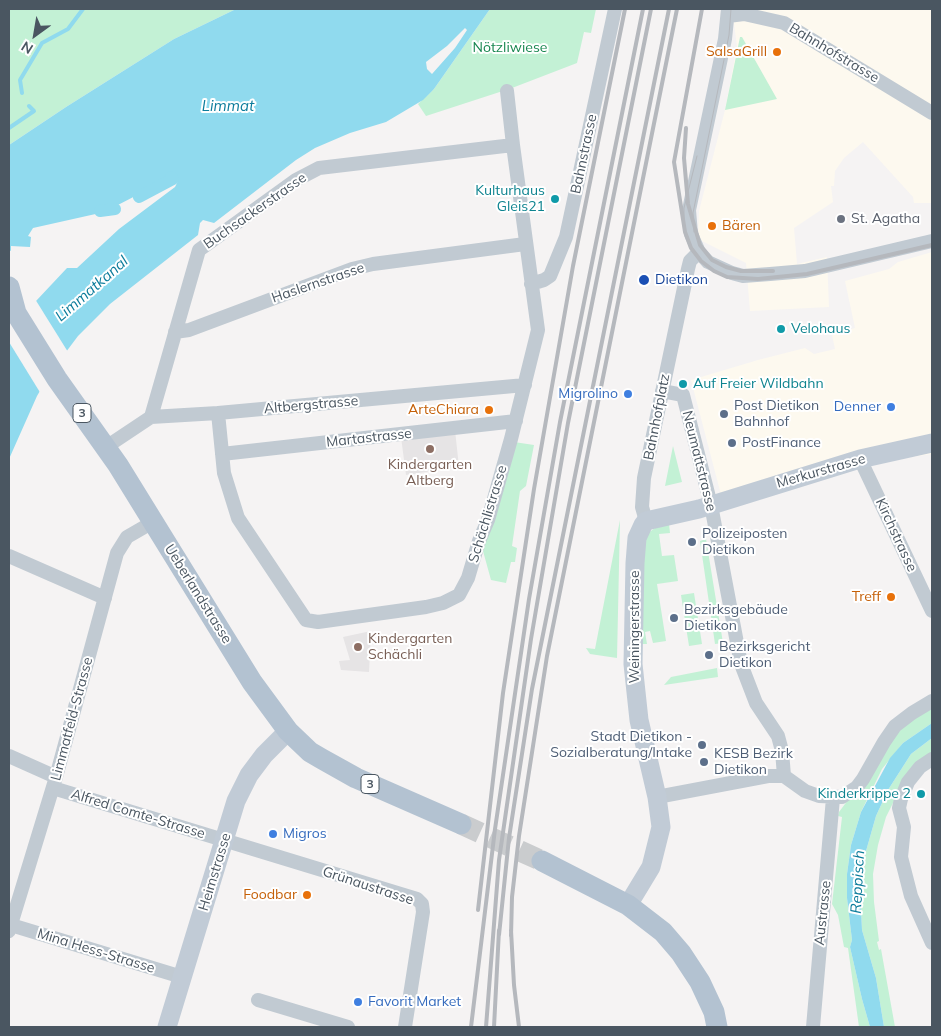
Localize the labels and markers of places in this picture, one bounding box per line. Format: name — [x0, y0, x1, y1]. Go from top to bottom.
place label: SalsaGrill — [706, 44, 767, 60]
marker: SalsaGrill — [771, 46, 783, 58]
place label: Kulturhaus Gleis21 — [475, 183, 545, 216]
marker: Kulturhaus Gleis21 — [549, 193, 561, 205]
place label: St. Agatha — [851, 211, 920, 227]
marker: St. Agatha — [835, 213, 847, 225]
place label: Bären — [722, 218, 761, 234]
marker: Bären — [706, 220, 718, 232]
place label: Dietikon — [655, 272, 708, 288]
marker: Dietikon — [637, 273, 651, 287]
place label: Velohaus — [791, 321, 851, 337]
marker: Velohaus — [775, 323, 787, 335]
place label: Auf Freier Wildbahn — [693, 376, 824, 392]
marker: Auf Freier Wildbahn — [677, 378, 689, 390]
place label: Migrolino — [558, 386, 618, 402]
marker: Migrolino — [622, 388, 634, 400]
place label: Post Dietikon Bahnhof — [734, 398, 819, 431]
place label: Denner — [834, 399, 881, 415]
marker: Denner — [885, 401, 897, 413]
place label: ArteChiara — [408, 402, 479, 418]
marker: ArteChiara — [483, 404, 495, 416]
marker: Post Dietikon Bahnhof — [718, 408, 730, 420]
place label: PostFinance — [742, 435, 821, 451]
marker: PostFinance — [726, 437, 738, 449]
marker: Kindergarten Altberg — [424, 443, 436, 455]
place label: Kindergarten Altberg — [388, 457, 472, 490]
place label: Polizeiposten Dietikon — [702, 526, 787, 558]
marker: Polizeiposten Dietikon — [686, 536, 698, 548]
place label: Treff — [852, 589, 881, 605]
marker: Treff — [885, 591, 897, 603]
place label: Bezirksgebäude Dietikon — [684, 602, 788, 634]
marker: Bezirksgebäude Dietikon — [668, 612, 680, 624]
place label: Kindergarten Schächli — [368, 631, 452, 664]
place label: Bezirksgericht Dietikon — [719, 639, 810, 672]
marker: Kindergarten Schächli — [352, 641, 364, 653]
marker: Bezirksgericht Dietikon — [703, 649, 715, 661]
place label: Stadt Dietikon - Sozialberatung/Intake — [550, 729, 692, 762]
marker: Stadt Dietikon - Sozialberatung/Intake — [696, 739, 708, 751]
place label: KESB Bezirk Dietikon — [714, 746, 793, 779]
marker: KESB Bezirk Dietikon — [698, 756, 710, 768]
place label: Kinderkrippe 2 — [817, 786, 911, 802]
marker: Kinderkrippe 2 — [915, 788, 927, 800]
place label: Migros — [283, 826, 327, 842]
marker: Migros — [267, 828, 279, 840]
place label: Foodbar — [243, 887, 297, 903]
marker: Foodbar — [301, 889, 313, 901]
place label: Favorit Market — [368, 994, 461, 1010]
marker: Favorit Market — [352, 996, 364, 1008]

